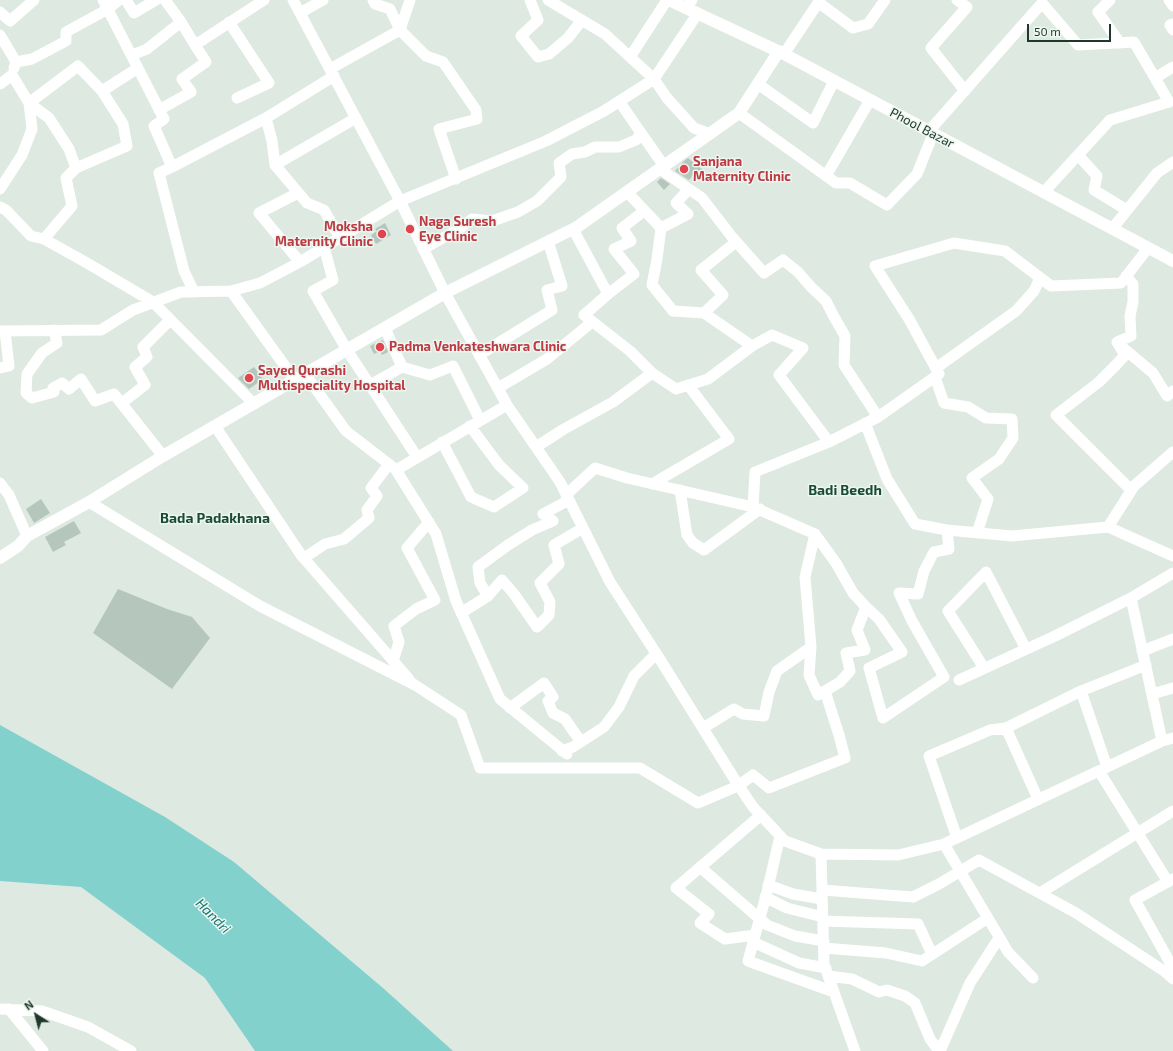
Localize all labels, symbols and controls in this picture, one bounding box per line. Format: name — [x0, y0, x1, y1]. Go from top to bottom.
scale bar — [1029, 16, 1113, 42]
text: 50 m — [1034, 24, 1061, 38]
street label: Phool Bazar — [887, 104, 957, 152]
place label: Sanjana Maternity Clinic — [693, 154, 791, 185]
marker: Sanjana Maternity Clinic — [678, 163, 690, 175]
place label: Naga Suresh Eye Clinic — [419, 214, 496, 245]
place label: Moksha Maternity Clinic — [275, 219, 373, 250]
marker: Naga Suresh Eye Clinic — [404, 223, 416, 235]
marker: Moksha Maternity Clinic — [376, 228, 388, 240]
place label: Padma Venkateshwara Clinic — [389, 339, 566, 355]
marker: Padma Venkateshwara Clinic — [374, 341, 386, 353]
place label: Sayed Qurashi Multispeciality Hospital — [258, 363, 406, 394]
marker: Sayed Qurashi Multispeciality Hospital — [243, 372, 255, 384]
district label: Badi Beedh — [808, 482, 882, 498]
district label: Bada Padakhana — [160, 510, 270, 526]
water label: Handri — [192, 895, 234, 937]
north arrow — [16, 995, 56, 1035]
text: N — [22, 997, 36, 1012]

